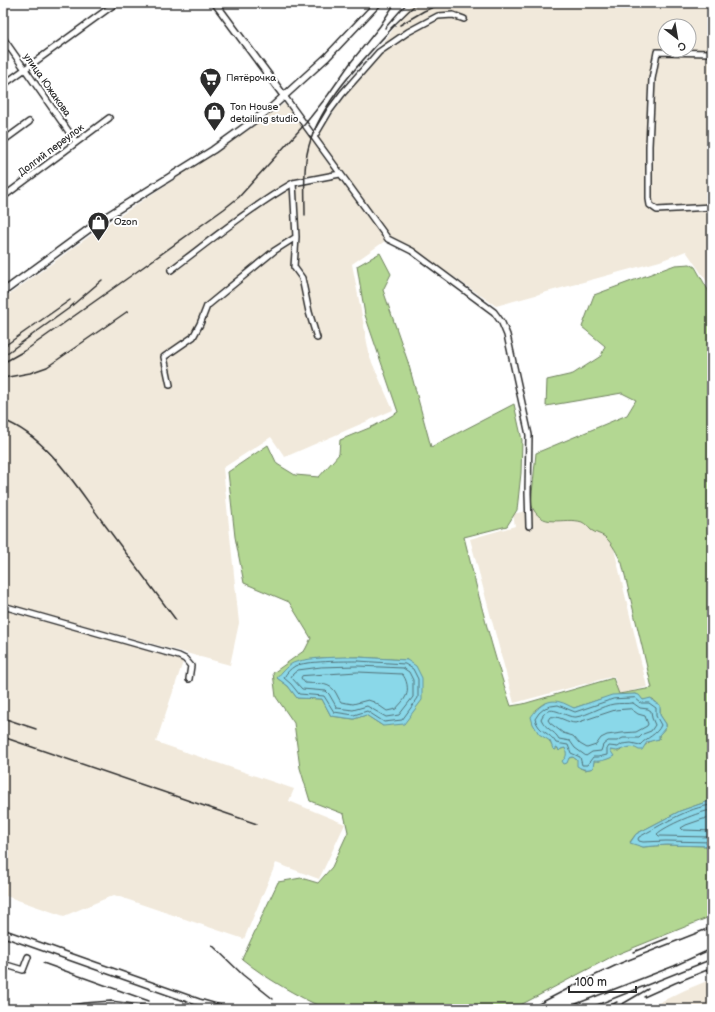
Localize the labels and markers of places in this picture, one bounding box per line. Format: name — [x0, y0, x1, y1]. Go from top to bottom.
supermarket icon: Пятёрочка — [198, 65, 224, 98]
place label: Пятёрочка — [226, 72, 276, 84]
shop icon: Ton House detailing studio — [202, 100, 228, 133]
place label: Ton House detailing studio — [230, 101, 299, 125]
shop icon: Ozon — [85, 209, 111, 242]
place label: Ozon — [114, 216, 138, 228]

